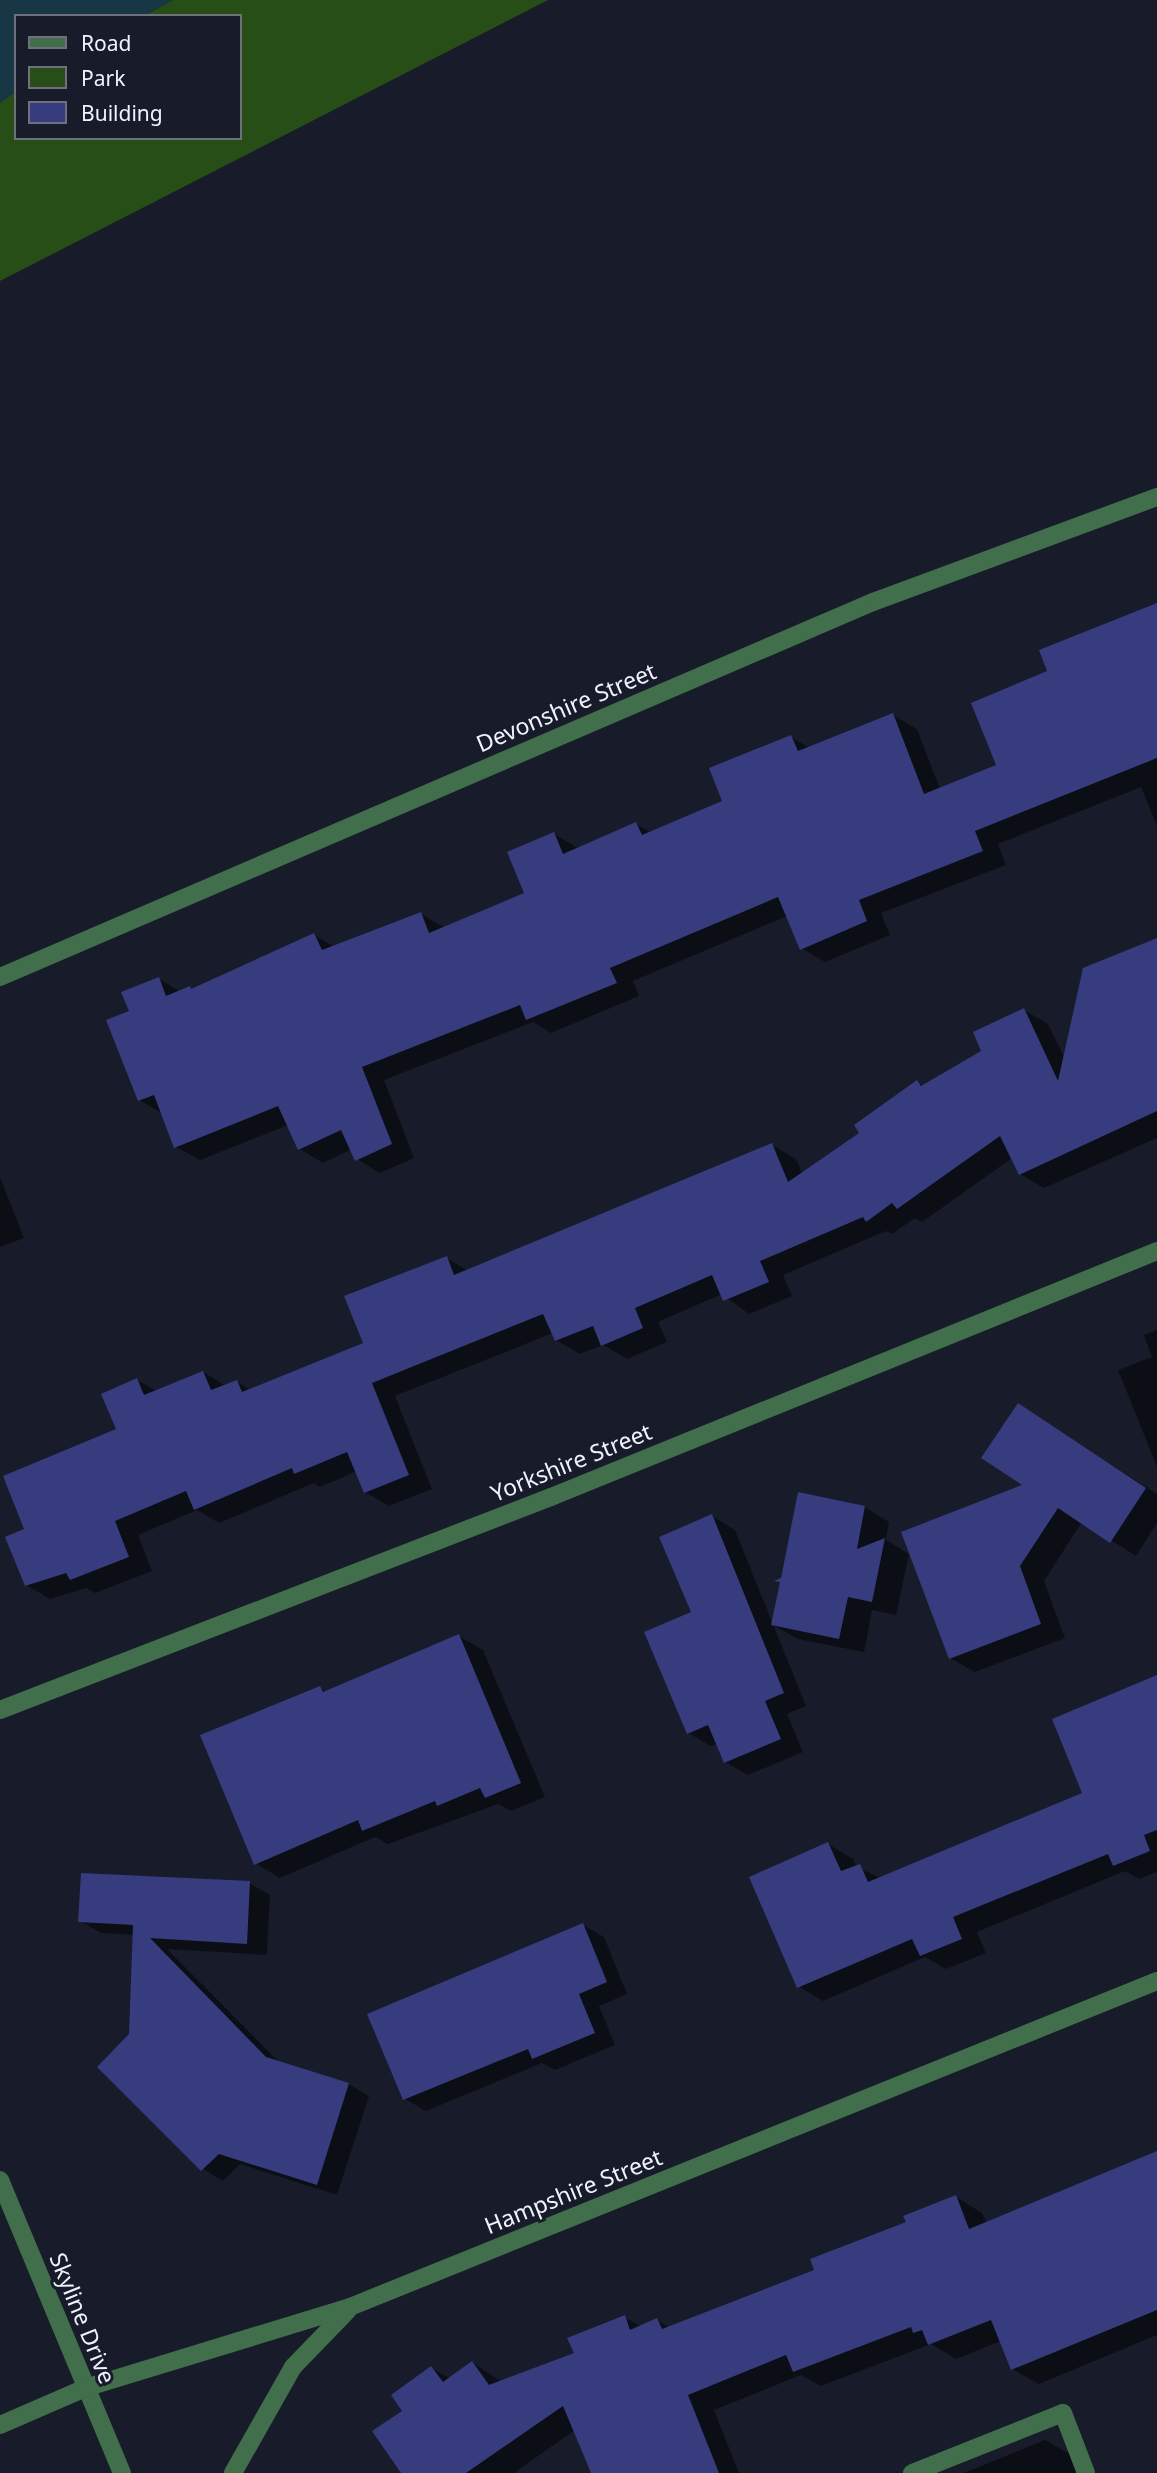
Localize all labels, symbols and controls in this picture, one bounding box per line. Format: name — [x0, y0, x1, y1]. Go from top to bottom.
legend — [14, 14, 242, 140]
text: Road — [81, 29, 131, 57]
text: Park — [81, 64, 125, 92]
text: Building — [81, 99, 163, 127]
street label: Devonshire Street — [472, 657, 660, 757]
street label: Yorkshire Street — [487, 1417, 655, 1507]
street label: Hampshire Street — [480, 2143, 666, 2239]
street label: Skyline Drive — [44, 2249, 122, 2387]

